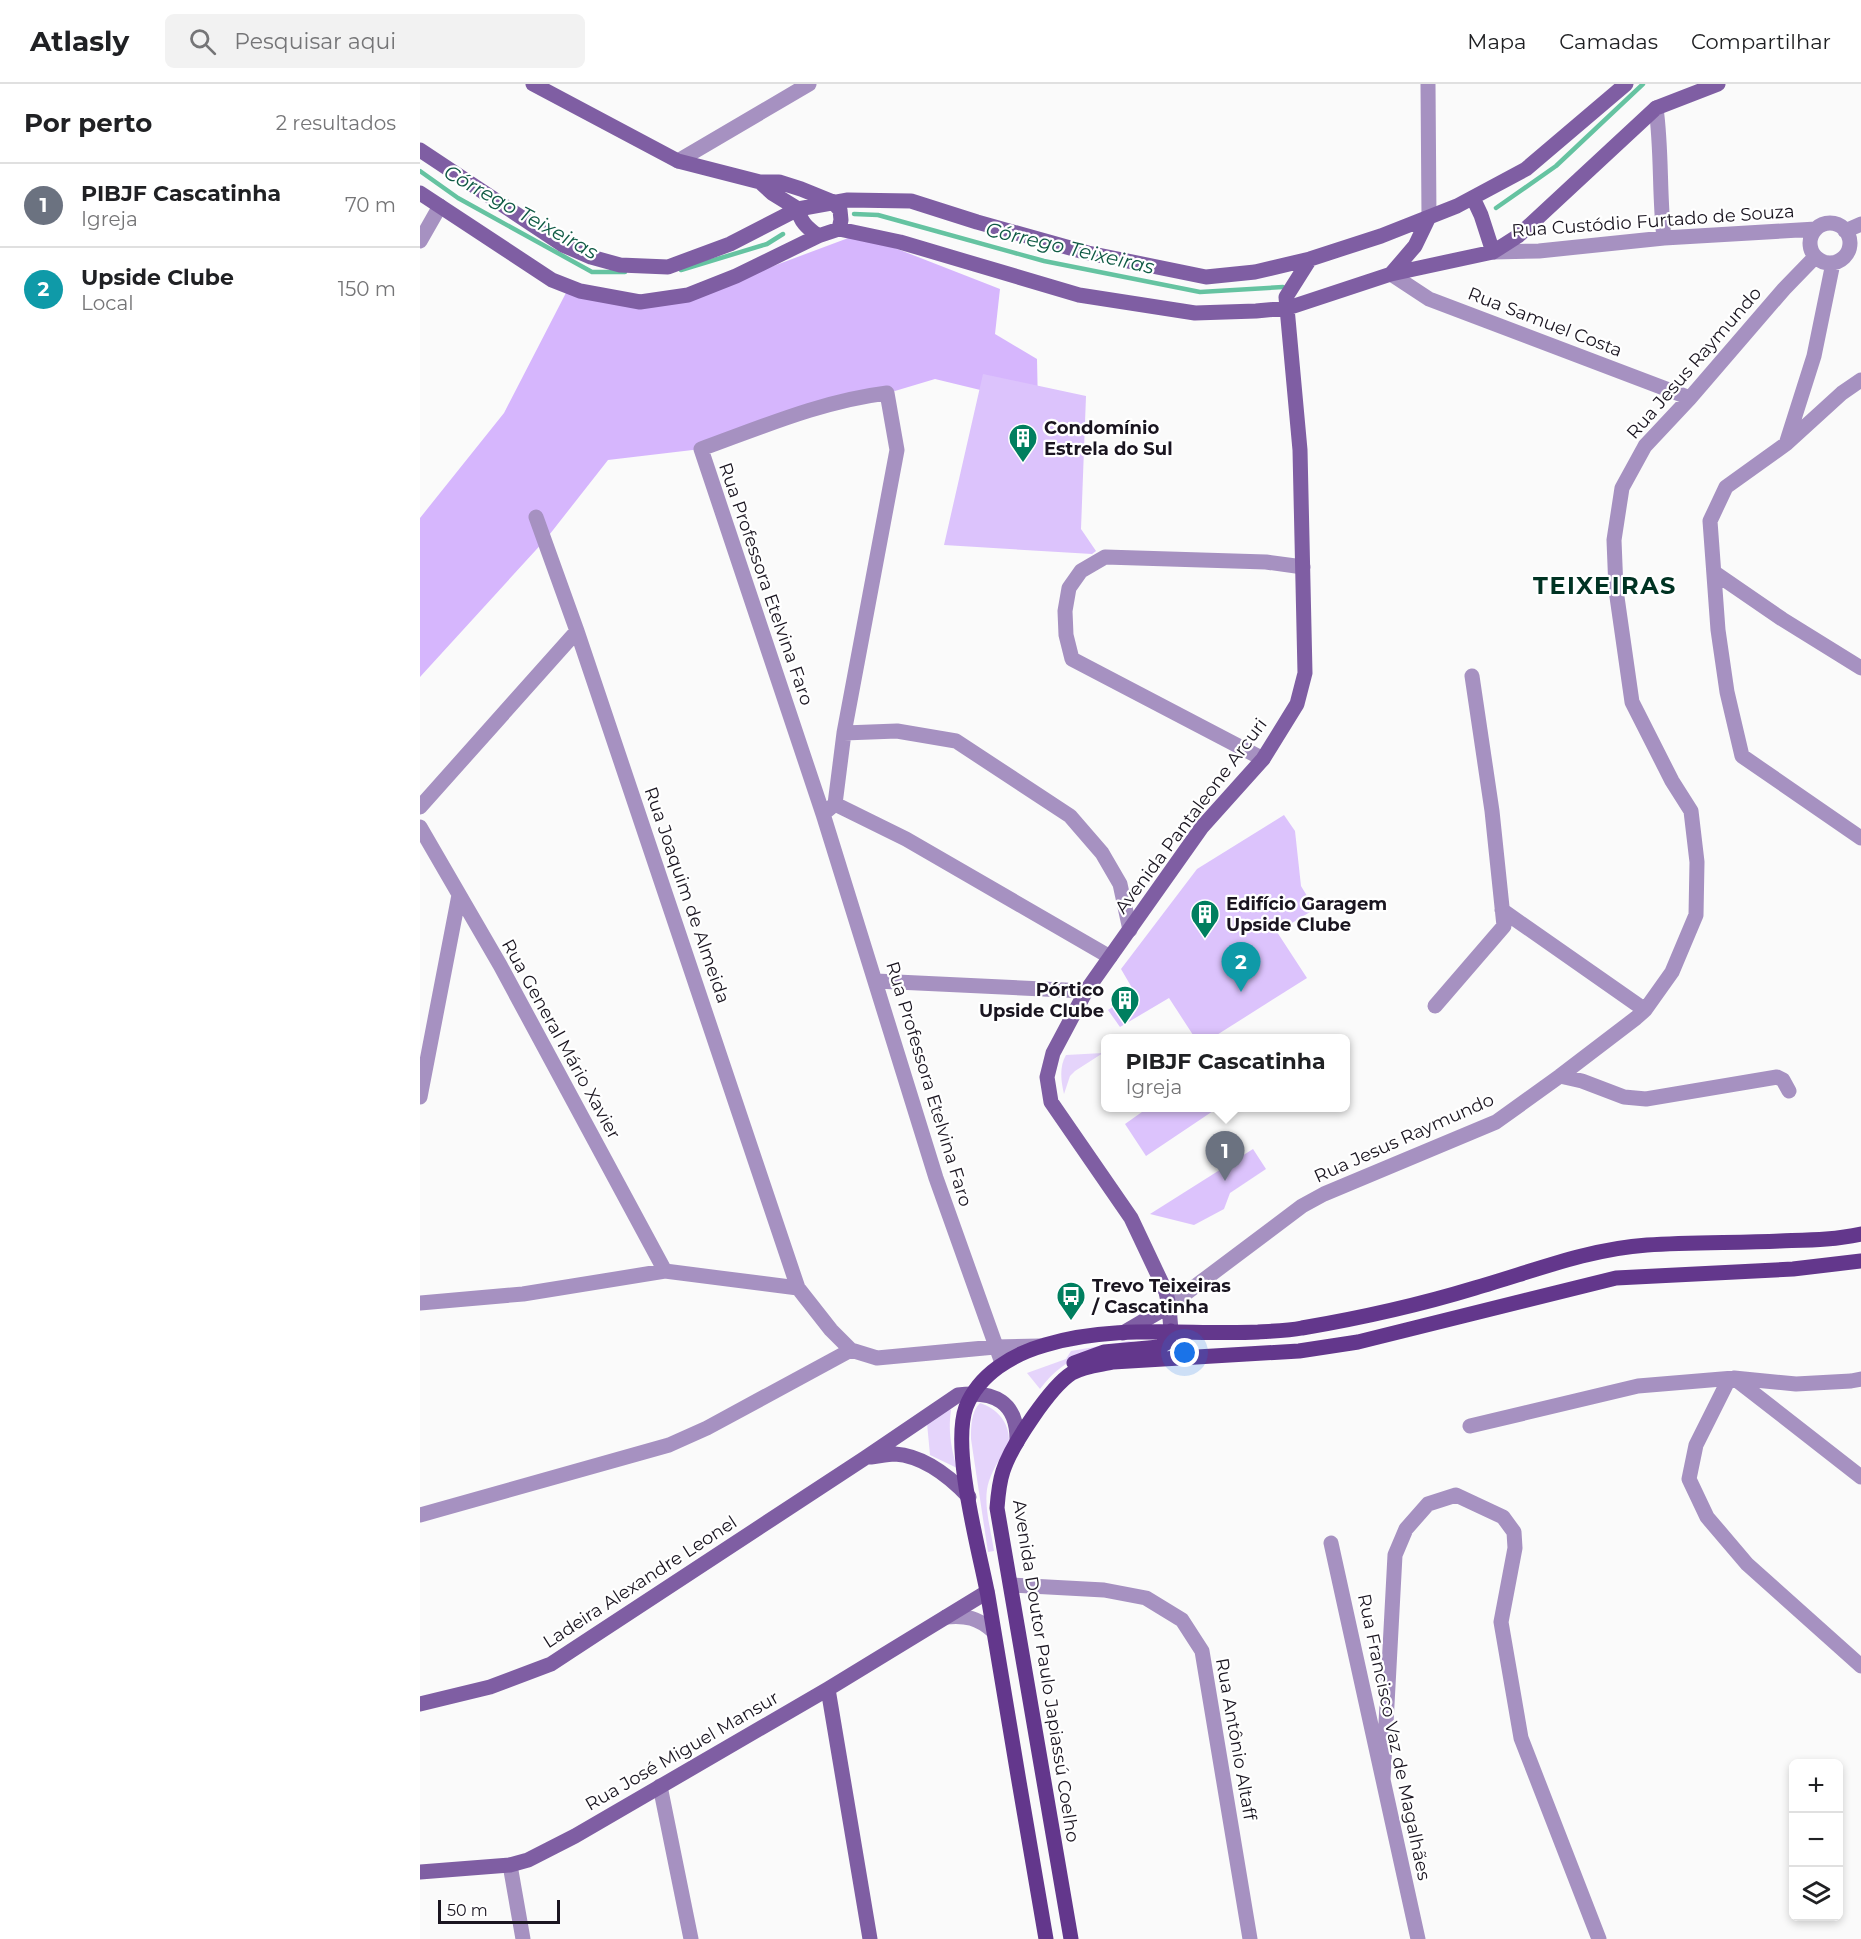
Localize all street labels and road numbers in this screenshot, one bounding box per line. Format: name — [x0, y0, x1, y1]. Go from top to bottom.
street label: Rua Custódio Furtado de Souza — [1511, 200, 1795, 242]
street label: Rua Samuel Costa — [1465, 282, 1625, 362]
street label: Rua Jesus Raymundo — [1622, 282, 1766, 444]
street label: Rua Professora Etelvina Faro — [714, 460, 818, 708]
street label: Avenida Pantaleone Arcuri — [1110, 714, 1272, 918]
street label: Rua Joaquim de Almeida — [640, 784, 734, 1006]
street label: Rua General Mário Xavier — [497, 935, 625, 1143]
street label: Rua Professora Etelvina Faro — [881, 959, 977, 1209]
street label: Rua Jesus Raymundo — [1311, 1088, 1497, 1188]
street label: Avenida Doutor Paulo Japiassú Coelho — [1008, 1498, 1084, 1844]
street label: Ladeira Alexandre Leonel — [539, 1511, 741, 1653]
street label: Rua Francisco Vaz de Magalhães — [1353, 1592, 1435, 1883]
street label: Rua Antônio Altaff — [1211, 1656, 1261, 1823]
street label: Rua José Miguel Mansur — [581, 1686, 783, 1816]

